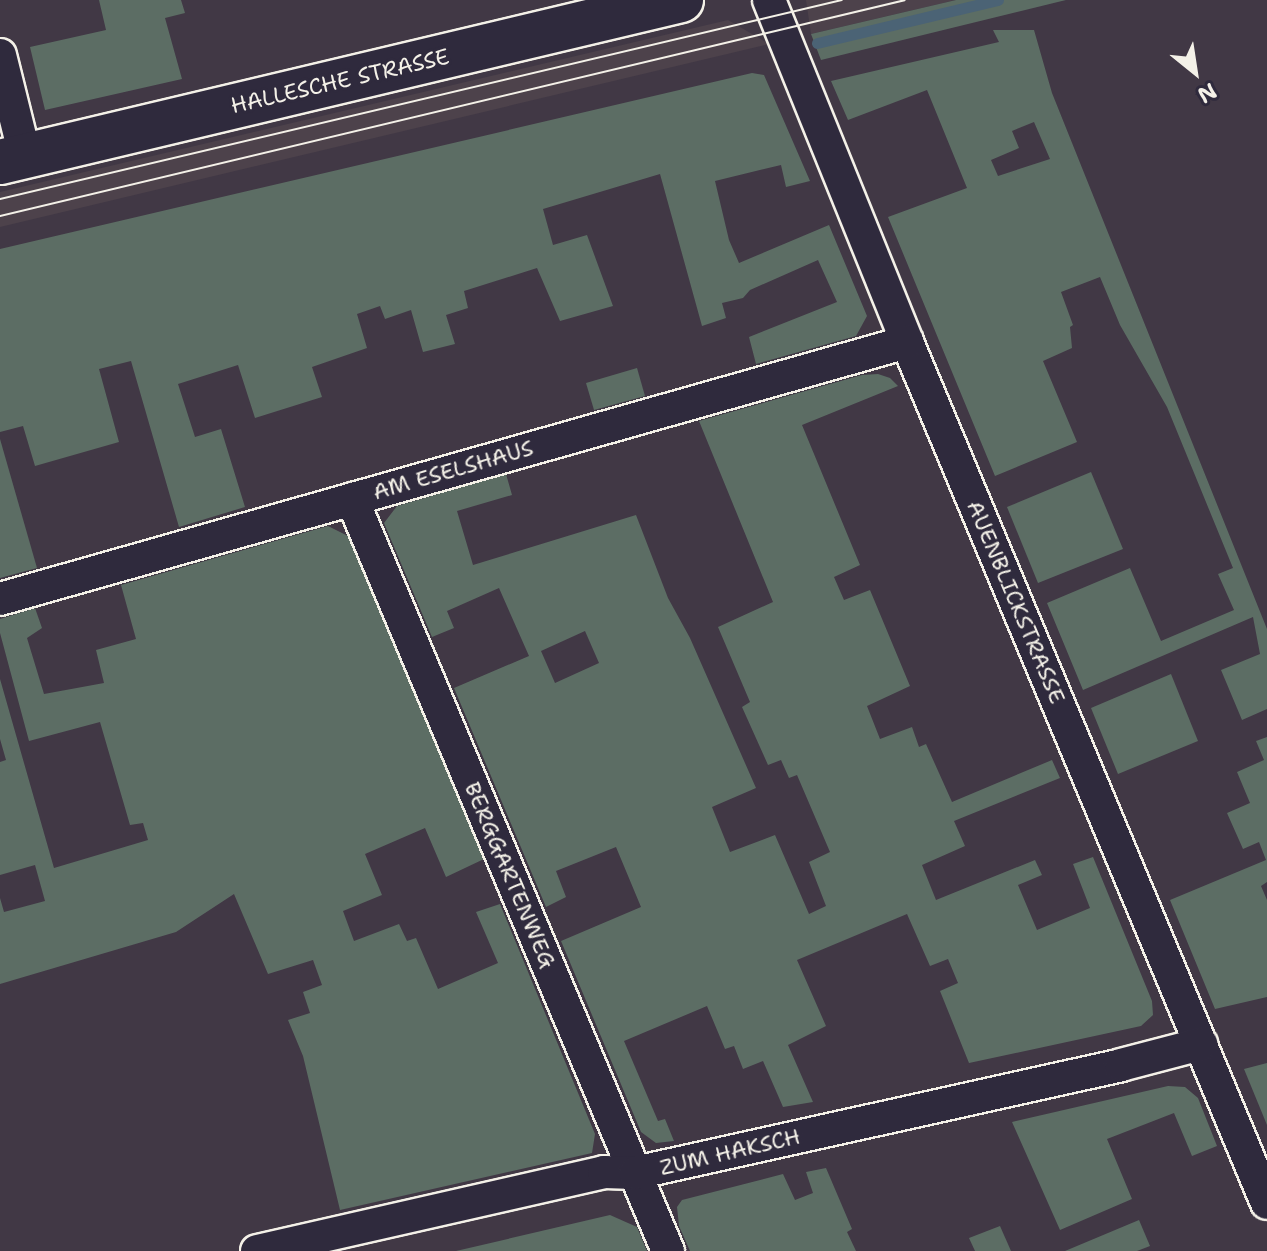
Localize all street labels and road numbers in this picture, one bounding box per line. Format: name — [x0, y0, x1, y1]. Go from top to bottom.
street label: HALLESCHE STRASSE — [228, 43, 452, 119]
street label: AM ESELSHAUS — [370, 434, 536, 506]
street label: AUENBLICKSTRASSE — [961, 496, 1071, 708]
street label: BERGGARTENWEG — [459, 778, 561, 972]
street label: ZUM HAKSCH — [657, 1123, 803, 1181]

